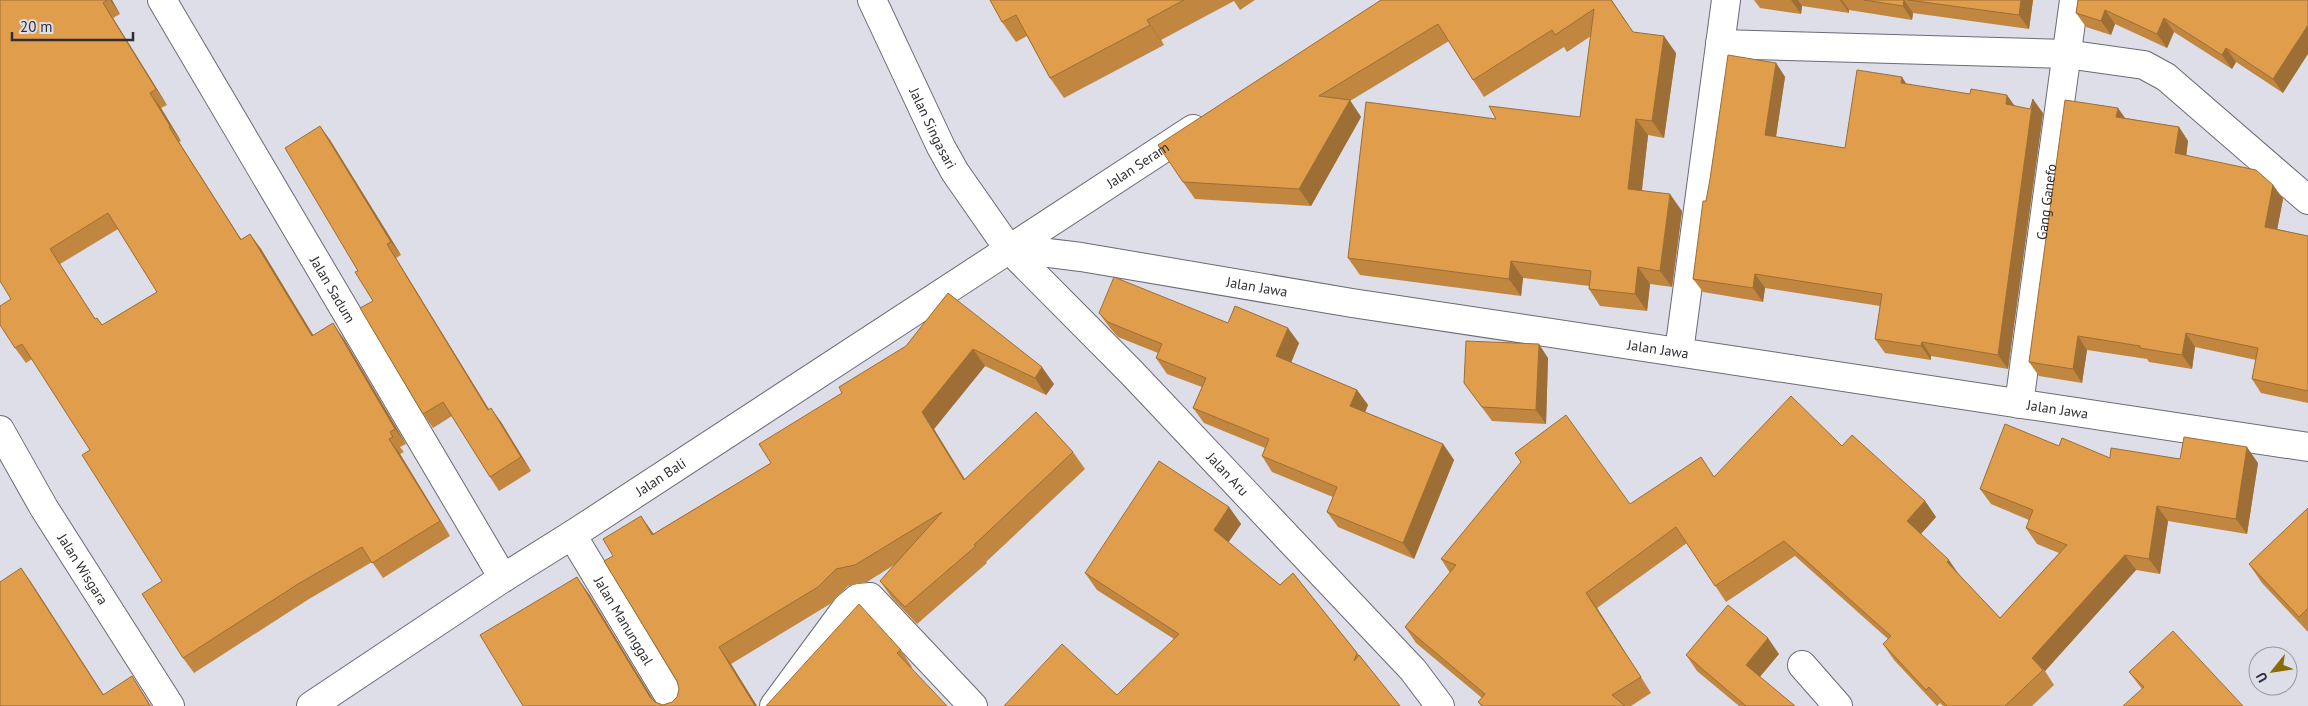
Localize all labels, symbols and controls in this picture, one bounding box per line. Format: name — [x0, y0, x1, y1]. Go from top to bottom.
scale bar — [12, 10, 134, 42]
text: 20 m — [20, 17, 53, 36]
street label: Jalan Singasari — [905, 84, 960, 172]
street label: Jalan Seram — [1102, 138, 1172, 193]
street label: Gang Ganefo — [2032, 163, 2061, 241]
street label: Jalan Sadum — [306, 252, 359, 326]
street label: Jalan Jawa — [1224, 273, 1289, 301]
street label: Jalan Jawa — [1625, 335, 1690, 363]
street label: Jalan Jawa — [2025, 396, 2090, 423]
street label: Jalan Aru — [1202, 448, 1253, 500]
street label: Jalan Bali — [631, 454, 689, 501]
street label: Jalan Wisgara — [53, 529, 112, 608]
street label: Jalan Manunggal — [589, 572, 657, 668]
north arrow — [2248, 646, 2298, 696]
text: U — [2252, 669, 2272, 686]

